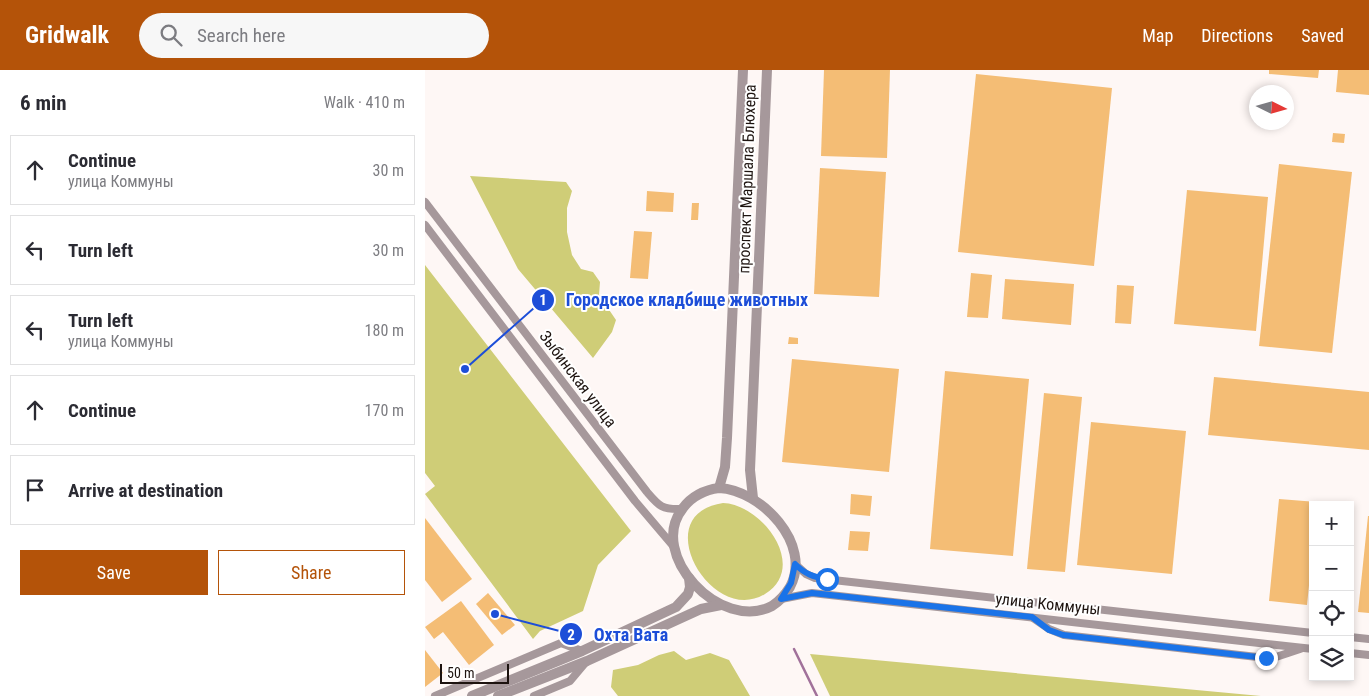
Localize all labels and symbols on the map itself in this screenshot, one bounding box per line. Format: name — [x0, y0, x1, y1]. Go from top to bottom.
street label: проспект Маршала Блюхера — [734, 84, 760, 274]
north arrow — [1249, 85, 1294, 130]
callout: Городское кладбище животных — [531, 283, 818, 316]
text: Городское кладбище животных — [566, 289, 808, 310]
text: 1 — [539, 291, 547, 309]
street label: Зыбинская улица — [536, 327, 620, 431]
route start — [816, 568, 839, 591]
street label: улица Коммуны — [995, 589, 1101, 619]
callout: Охта Вата — [559, 618, 678, 651]
text: Охта Вата — [594, 624, 668, 645]
text: 2 — [567, 626, 575, 644]
route end — [1255, 647, 1278, 670]
scale bar — [440, 661, 509, 684]

